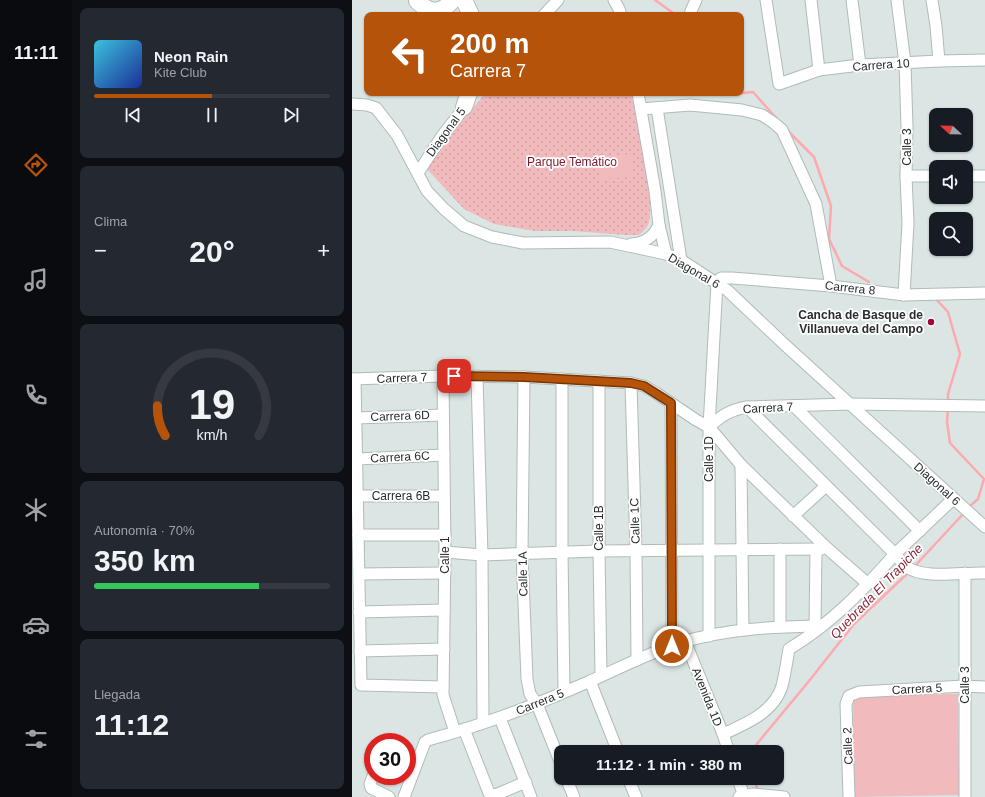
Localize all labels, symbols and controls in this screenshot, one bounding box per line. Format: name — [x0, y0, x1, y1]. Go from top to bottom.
icon: left — [384, 28, 436, 80]
text: 200 m — [450, 28, 529, 59]
text: 11:11 — [14, 43, 58, 63]
text: Neon Rain — [154, 48, 228, 65]
street label: Carrera 10 — [852, 56, 910, 74]
text: Carrera 7 — [450, 61, 526, 81]
text: Kite Club — [154, 65, 207, 80]
icon: previous — [122, 104, 144, 126]
icon: pause — [201, 104, 223, 126]
icon: next — [280, 104, 302, 126]
street label: Diagonal 5 — [423, 104, 469, 159]
north arrow — [929, 108, 973, 152]
map controls — [929, 108, 973, 256]
street label: Calle 3 — [900, 128, 914, 166]
icon: directions — [22, 151, 50, 179]
park label: Parque Temático — [527, 155, 617, 169]
button: sound — [929, 160, 973, 204]
button: search — [929, 212, 973, 256]
text: Clima — [94, 214, 127, 229]
text: 20° — [189, 235, 235, 268]
text: − — [94, 238, 107, 263]
text: + — [317, 238, 330, 263]
street label: Diagonal 6 — [666, 251, 723, 292]
icon: music — [22, 266, 50, 294]
street label: Carrera 8 — [824, 278, 876, 298]
place label: Cancha de Basque de Villanueva del Campo — [798, 308, 923, 336]
marker: Cancha de Basque de Villanueva del Campo — [926, 317, 936, 327]
pin — [437, 359, 471, 393]
icon: arrive — [443, 365, 465, 387]
street label: Carrera 7 — [376, 370, 428, 386]
icon: phone — [22, 381, 50, 409]
text: 19 — [189, 381, 235, 428]
street label: Carrera 7 — [742, 400, 794, 416]
street label: Carrera 6D — [370, 408, 430, 424]
text: km/h — [197, 427, 228, 443]
street label: Calle 1D — [702, 436, 716, 482]
street label: Carrera 6C — [370, 448, 430, 466]
street label: Diagonal 6 — [911, 460, 963, 509]
street label: Carrera 6B — [372, 489, 430, 503]
icon: climate — [22, 496, 50, 524]
street label: Calle 1C — [627, 497, 643, 544]
street label: Calle 1B — [592, 505, 606, 551]
text: Autonomía · 70% — [94, 523, 194, 538]
street label: Calle 1 — [438, 536, 452, 574]
water label: Quebrada El Trapiche — [827, 541, 926, 642]
text: 350 km — [94, 544, 196, 577]
street label: Calle 1A — [516, 551, 530, 597]
icon: car — [22, 611, 50, 639]
position arrow — [651, 625, 693, 667]
street label: Avenida 1D — [689, 666, 725, 729]
street label: Calle 3 — [958, 666, 972, 704]
street label: Carrera 5 — [891, 681, 943, 697]
street label: Carrera 5 — [514, 686, 566, 718]
text: Llegada — [94, 687, 140, 702]
text: 11:12 — [94, 708, 169, 741]
icon: filters — [22, 725, 50, 753]
street label: Calle 2 — [840, 727, 856, 765]
speed limit sign: 30 — [364, 733, 416, 785]
text: 11:12 · 1 min · 380 m — [596, 756, 742, 773]

